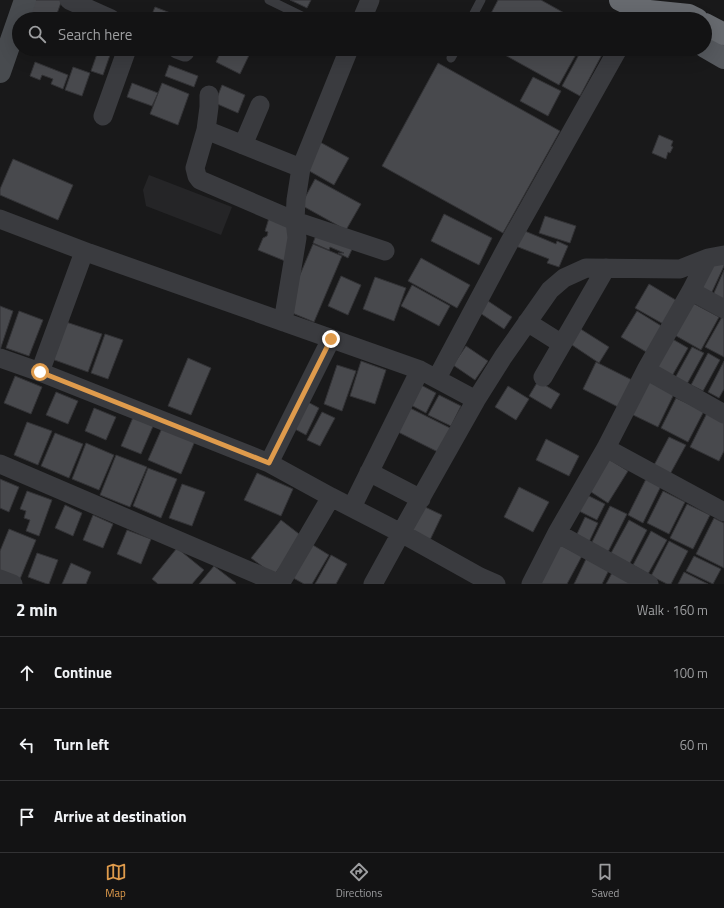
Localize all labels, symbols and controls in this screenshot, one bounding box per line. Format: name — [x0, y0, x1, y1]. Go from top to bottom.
search box — [12, 12, 712, 56]
icon: search — [26, 23, 48, 45]
text: Search here — [58, 23, 132, 46]
route end — [322, 330, 340, 348]
route start — [31, 363, 49, 381]
text: 2 min — [16, 597, 57, 623]
text: Walk · 160 m — [637, 600, 708, 620]
text: Continue — [54, 661, 112, 684]
icon: ahead — [16, 662, 38, 684]
text: 100 m — [672, 663, 708, 683]
text: Turn left — [54, 733, 109, 756]
icon: left — [16, 734, 38, 756]
text: 60 m — [680, 735, 708, 755]
text: Arrive at destination — [54, 805, 187, 828]
icon: arrive — [16, 806, 38, 828]
tab: Map — [105, 861, 127, 901]
tab: Directions — [336, 861, 382, 901]
tab: Saved — [591, 861, 619, 901]

